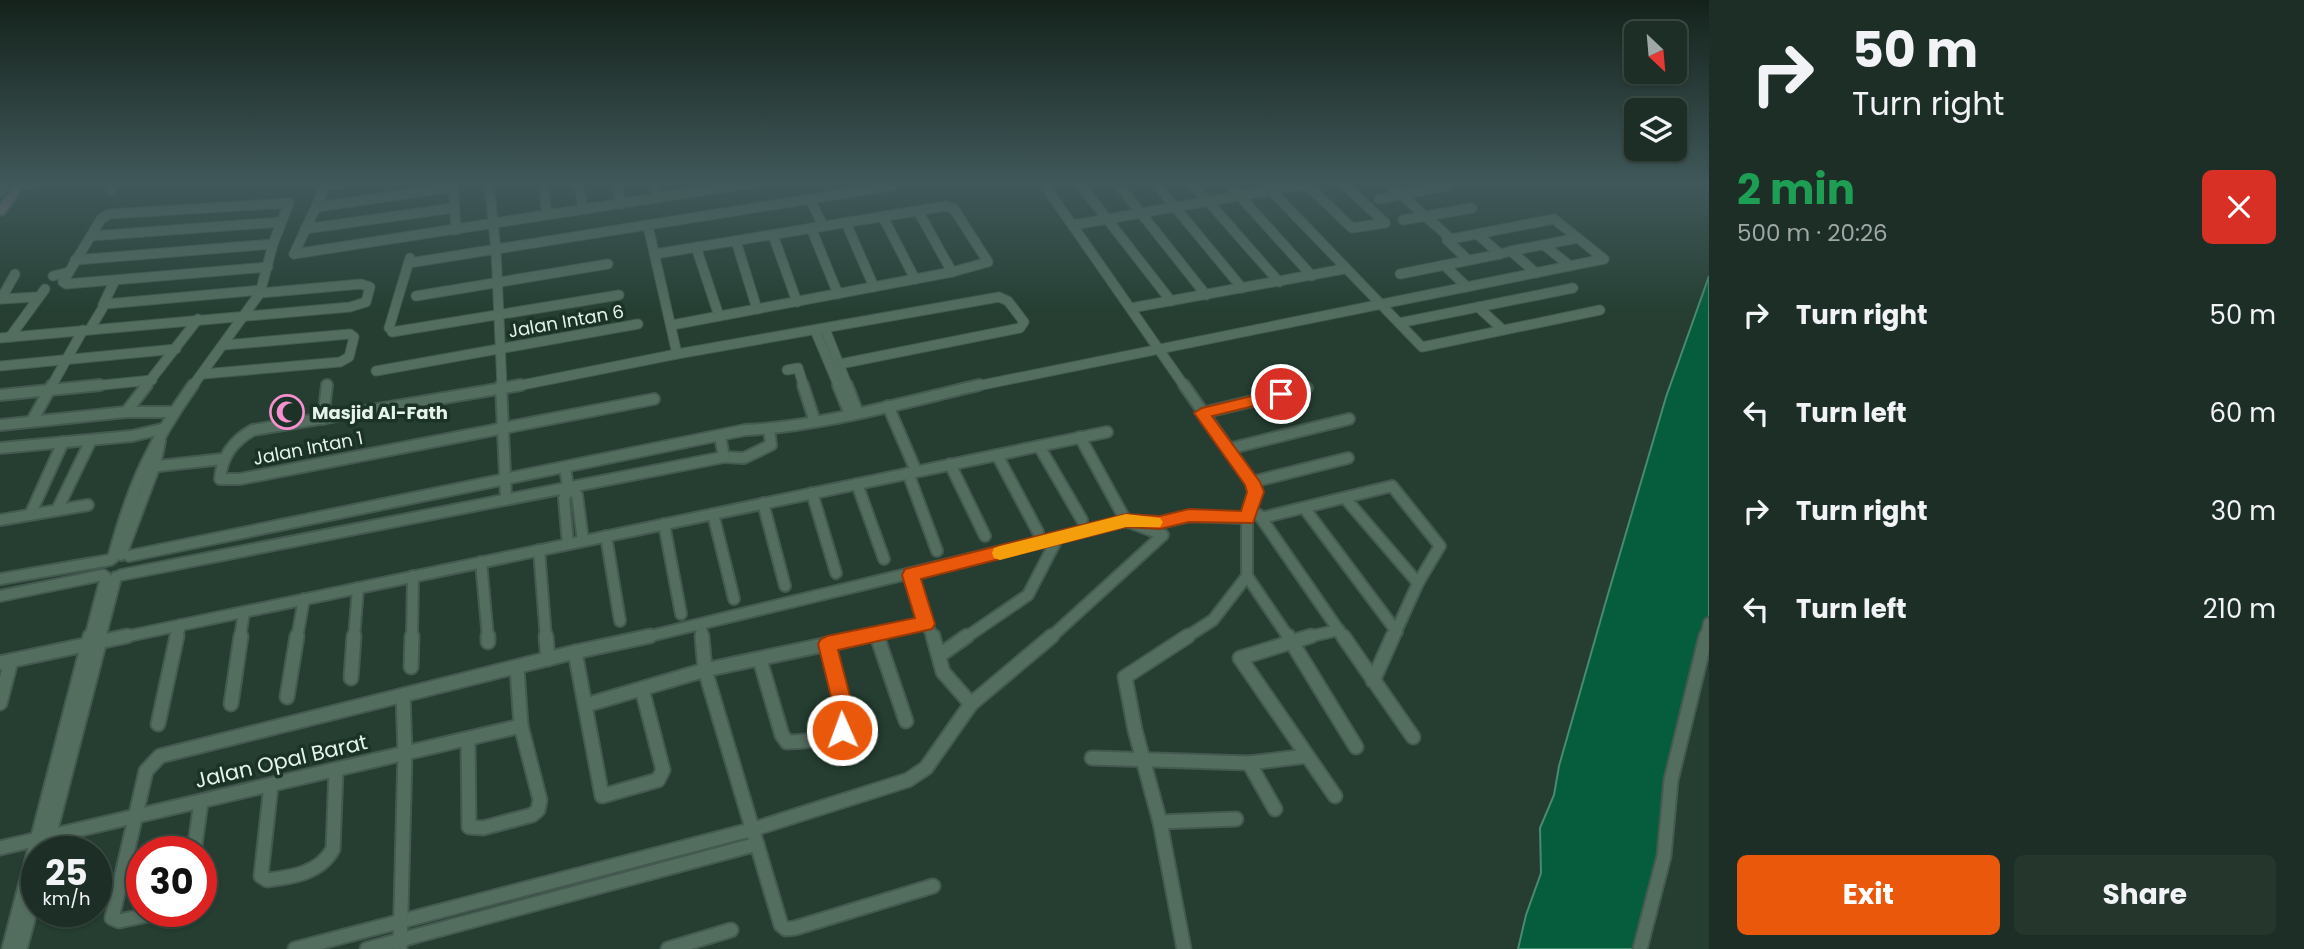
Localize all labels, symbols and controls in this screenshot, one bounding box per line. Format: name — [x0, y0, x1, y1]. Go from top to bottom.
text: 50 m — [1852, 16, 1978, 84]
north arrow — [1624, 21, 1687, 84]
map controls — [1624, 21, 1687, 161]
icon: right — [1737, 28, 1828, 119]
text: Turn right — [1852, 81, 2004, 126]
button: layers — [1624, 98, 1687, 161]
text: 2 min — [1737, 160, 1855, 219]
button: close — [2202, 170, 2276, 244]
text: 500 m · 20:26 — [1737, 217, 1888, 249]
icon: right — [1737, 296, 1775, 334]
text: Turn right — [1796, 297, 1928, 333]
text: 50 m — [2210, 297, 2276, 333]
street label: Jalan Intan 6 — [506, 299, 626, 343]
pin — [1251, 364, 1311, 424]
icon: arrive — [1262, 375, 1300, 413]
mosque icon: Masjid Al-Fath — [268, 393, 306, 431]
icon: left — [1737, 394, 1775, 432]
text: Turn left — [1796, 395, 1907, 431]
text: 60 m — [2209, 395, 2276, 431]
place label: Masjid Al-Fath — [312, 400, 448, 425]
street label: Jalan Intan 1 — [251, 425, 365, 471]
icon: right — [1737, 492, 1775, 530]
text: Turn right — [1796, 493, 1928, 529]
text: 30 m — [2211, 493, 2276, 529]
icon: left — [1737, 590, 1775, 628]
text: Turn left — [1796, 591, 1907, 627]
text: 210 m — [2203, 591, 2276, 627]
position arrow — [805, 693, 879, 767]
street label: Jalan Opal Barat — [192, 727, 370, 795]
speed limit sign: 30 — [126, 836, 217, 927]
text: 25 — [45, 848, 88, 897]
button: Exit — [1737, 855, 2000, 935]
button: Share — [2014, 855, 2276, 935]
text: km/h — [43, 886, 90, 911]

